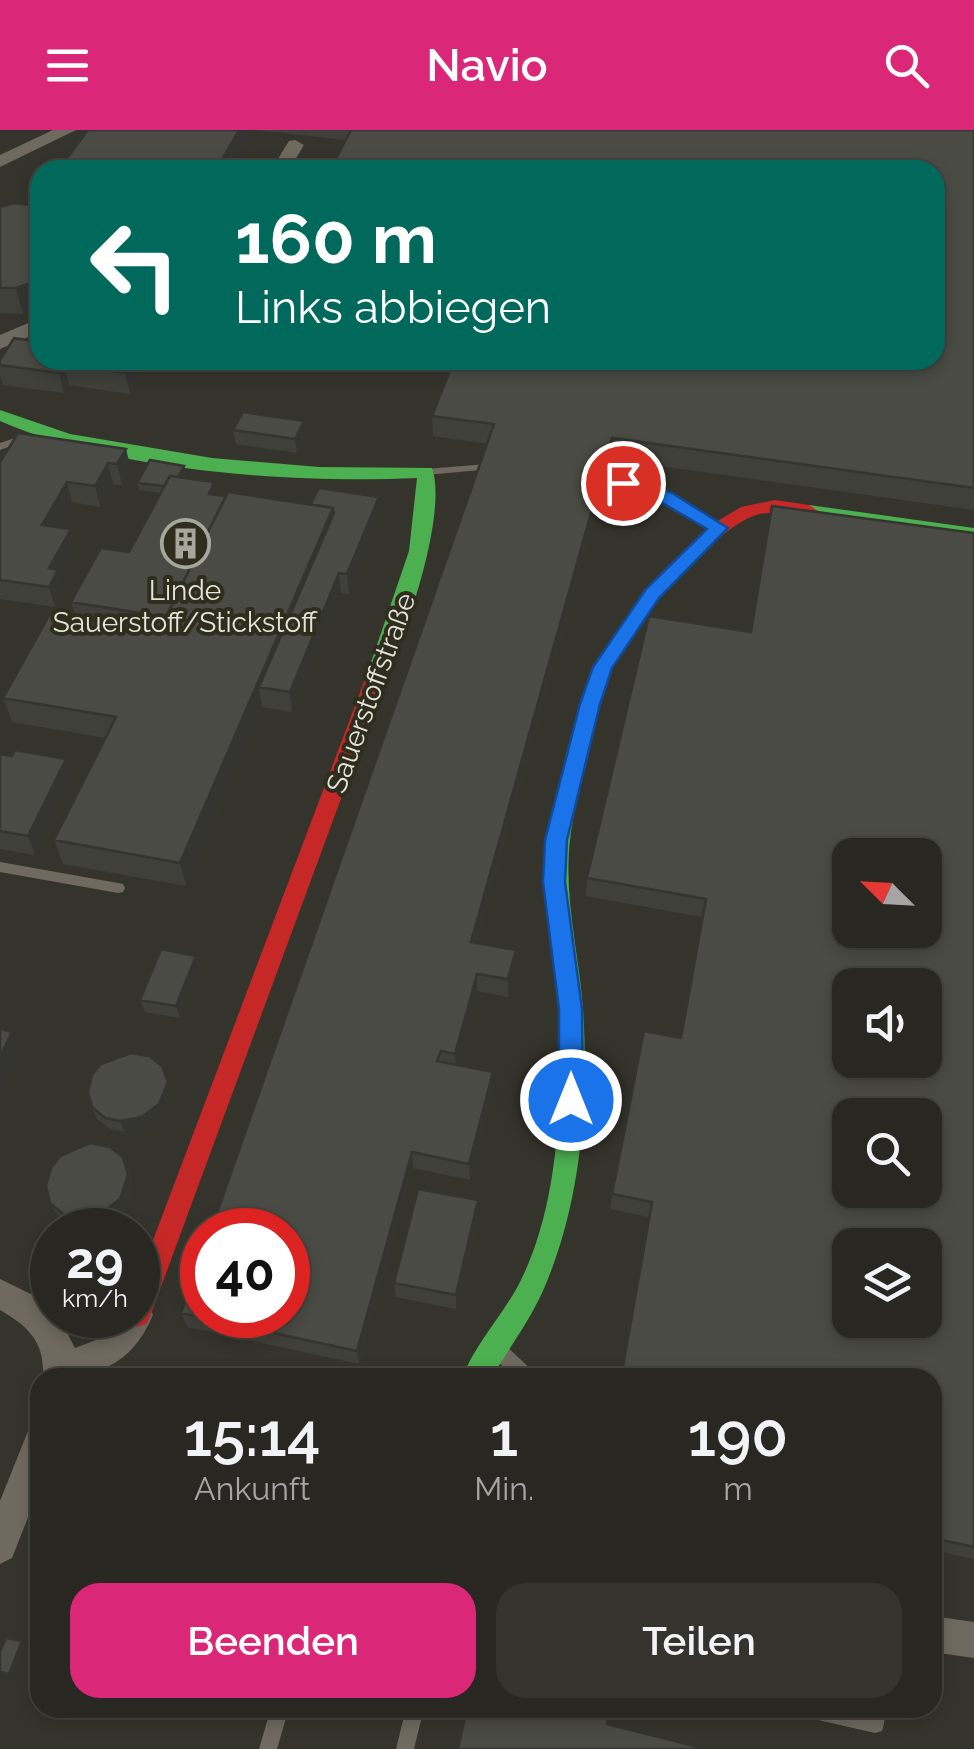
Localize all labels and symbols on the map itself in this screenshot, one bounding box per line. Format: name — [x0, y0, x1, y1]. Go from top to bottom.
pin — [581, 441, 666, 526]
building icon: Linde Sauerstoff/Stickstoff — [159, 517, 211, 569]
place label: Linde Sauerstoff/Stickstoff — [53, 574, 318, 639]
street label: Sauerstoffstraße — [320, 589, 422, 797]
north arrow — [832, 838, 942, 948]
position arrow — [519, 1048, 623, 1152]
speed limit sign: 40 — [180, 1208, 310, 1338]

